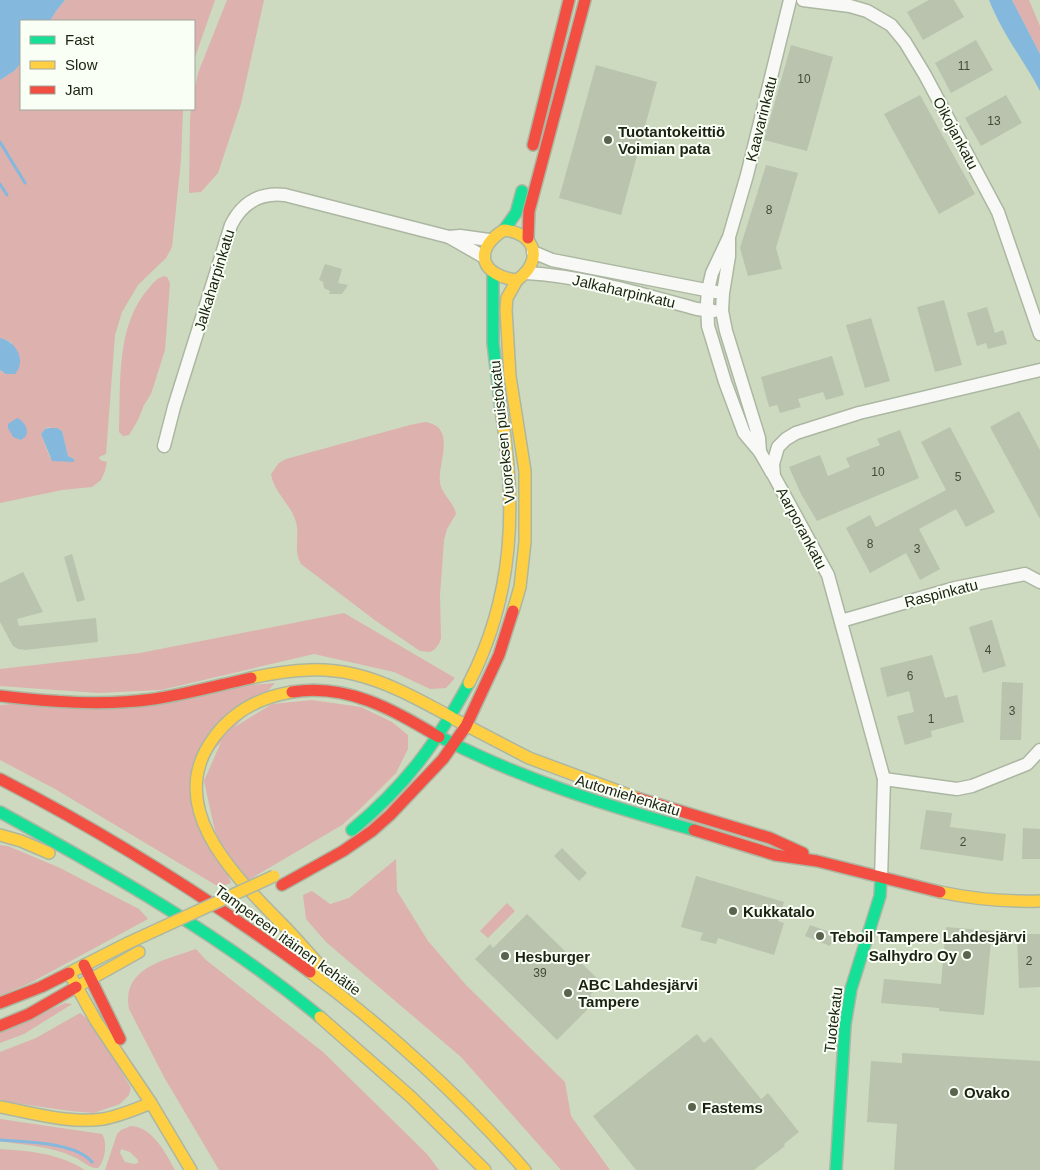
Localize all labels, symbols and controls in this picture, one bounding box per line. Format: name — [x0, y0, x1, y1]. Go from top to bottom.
legend — [20, 20, 195, 110]
text: Fast — [65, 31, 95, 48]
text: Slow — [65, 56, 98, 73]
house number: 11 — [958, 59, 971, 73]
house number: 10 — [797, 72, 811, 86]
street label: Kaavarinkatu — [742, 74, 780, 164]
text: Jam — [65, 81, 93, 98]
street label: Oikojankatu — [930, 94, 982, 172]
house number: 13 — [987, 114, 1001, 128]
place label: Tuotantokeittiö Voimian pata — [618, 123, 725, 157]
marker: Tuotantokeittiö Voimian pata — [602, 134, 614, 146]
house number: 8 — [766, 203, 773, 217]
street label: Jalkaharpinkatu — [191, 227, 237, 333]
street label: Jalkaharpinkatu — [571, 271, 677, 311]
street label: Vuoreksen puistokatu — [486, 360, 518, 504]
house number: 10 — [871, 465, 885, 479]
house number: 5 — [955, 470, 962, 484]
street label: Aarporankatu — [773, 484, 831, 572]
house number: 8 — [867, 537, 874, 551]
house number: 3 — [914, 542, 921, 556]
street label: Raspinkatu — [903, 576, 979, 610]
house number: 4 — [985, 643, 992, 657]
house number: 6 — [907, 669, 914, 683]
house number: 3 — [1009, 704, 1016, 718]
house number: 1 — [928, 712, 935, 726]
street label: Automiehenkatu — [574, 771, 682, 819]
house number: 2 — [960, 835, 967, 849]
street label: Tampereen itäinen kehätie — [212, 881, 364, 999]
place label: Kukkatalo — [743, 903, 815, 920]
marker: Kukkatalo — [727, 905, 739, 917]
place label: Teboil Tampere Lahdesjärvi — [830, 928, 1026, 945]
marker: Teboil Tampere Lahdesjärvi — [814, 930, 826, 942]
place label: Salhydro Oy — [869, 947, 958, 964]
place label: Hesburger — [515, 948, 590, 965]
marker: Salhydro Oy — [961, 949, 973, 961]
marker: Hesburger — [499, 950, 511, 962]
house number: 2 — [1026, 954, 1033, 968]
house number: 39 — [533, 966, 547, 980]
place label: ABC Lahdesjärvi Tampere — [578, 976, 698, 1010]
street label: Tuotekatu — [821, 986, 845, 1054]
marker: ABC Lahdesjärvi Tampere — [562, 987, 574, 999]
place label: Ovako — [964, 1084, 1010, 1101]
marker: Ovako — [948, 1086, 960, 1098]
place label: Fastems — [702, 1099, 763, 1116]
marker: Fastems — [686, 1101, 698, 1113]

